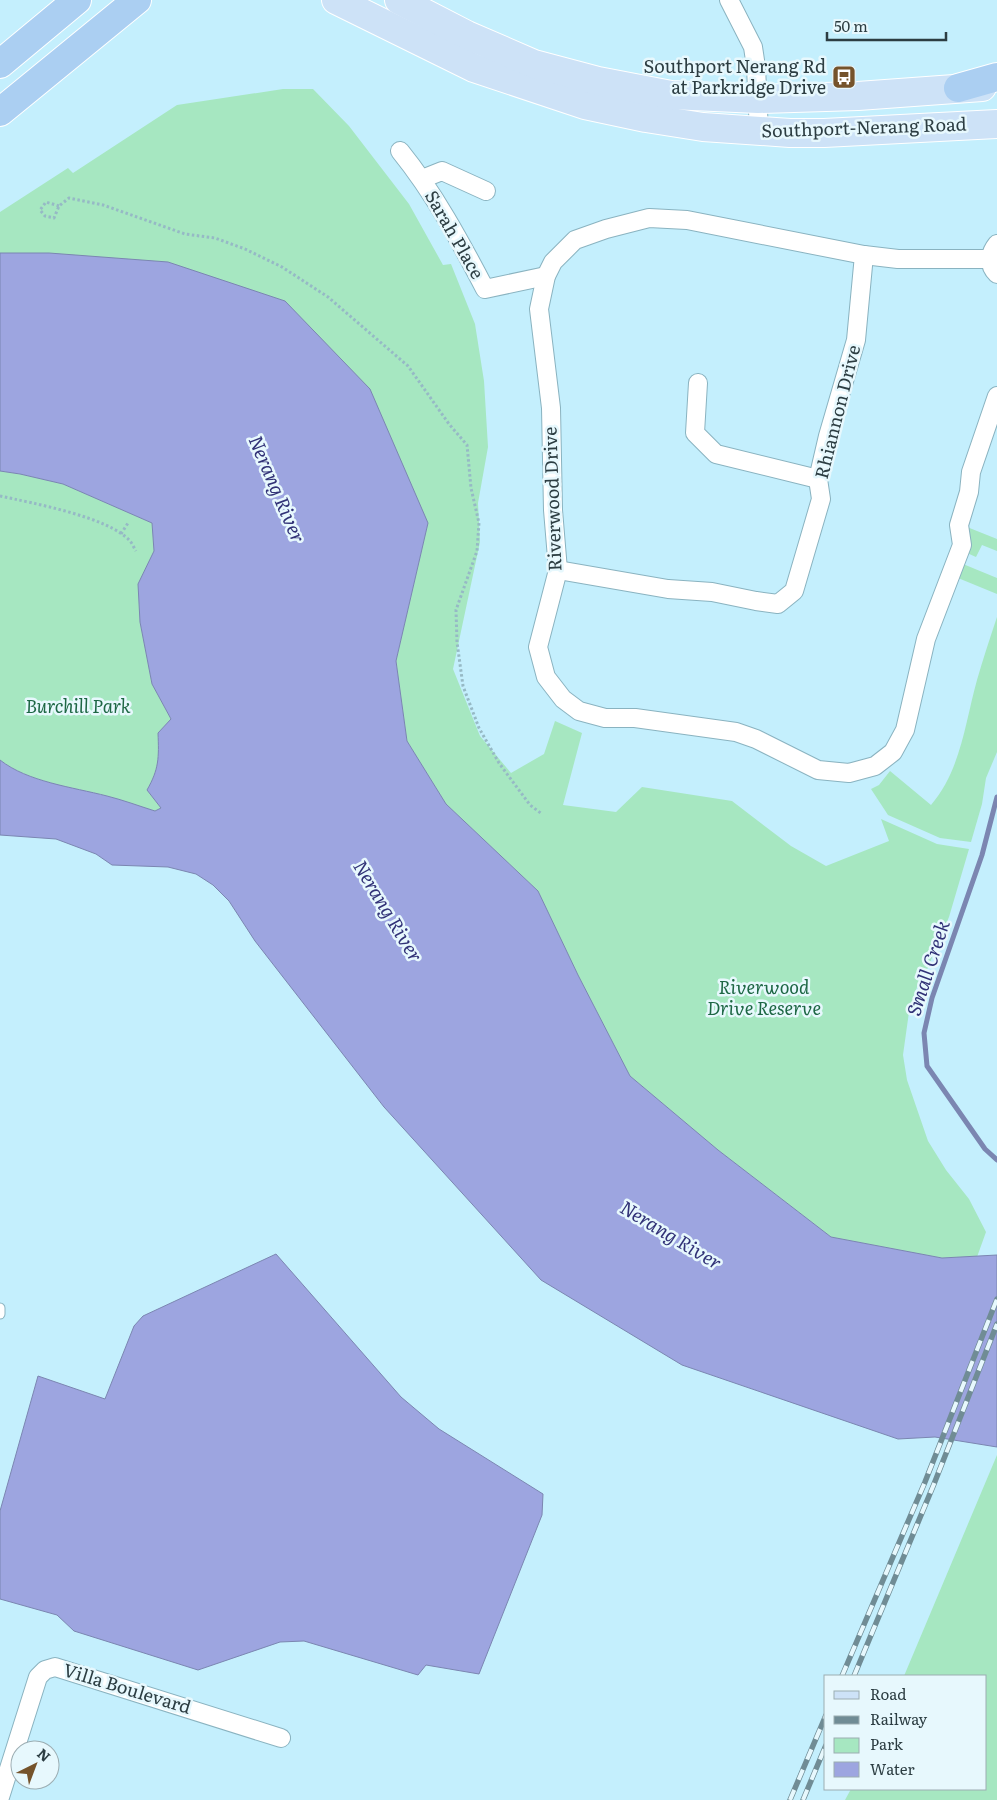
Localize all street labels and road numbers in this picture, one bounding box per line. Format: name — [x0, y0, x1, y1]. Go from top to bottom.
street label: Southport-Nerang Road — [761, 109, 967, 144]
street label: Sarah Place — [419, 185, 492, 284]
street label: Rhiannon Drive — [807, 342, 866, 481]
street label: Riverwood Drive — [535, 426, 568, 572]
street label: Villa Boulevard — [60, 1655, 195, 1720]

